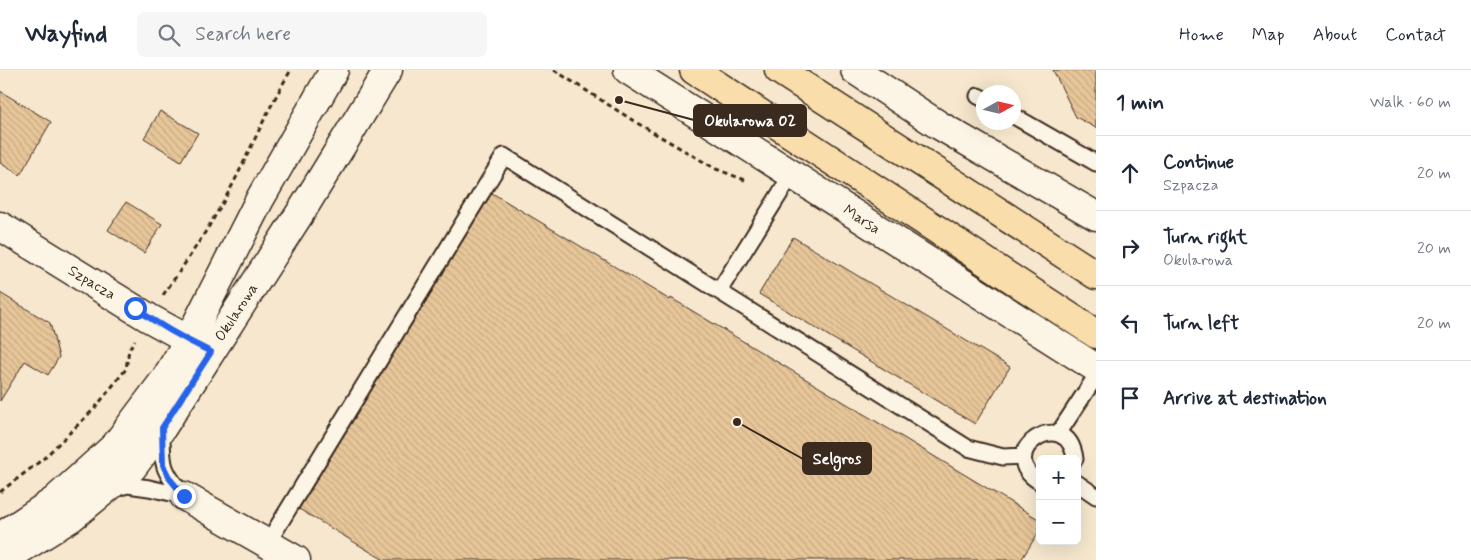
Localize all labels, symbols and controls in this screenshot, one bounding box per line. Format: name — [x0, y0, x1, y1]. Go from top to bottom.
search box — [137, 12, 487, 57]
text: Wayfind — [25, 19, 107, 50]
icon: search — [155, 21, 183, 49]
text: Search here — [195, 22, 291, 47]
text: Home — [1179, 23, 1224, 47]
text: Map — [1252, 23, 1285, 47]
text: About — [1313, 23, 1357, 47]
text: Contact — [1385, 23, 1446, 47]
north arrow — [976, 85, 1021, 130]
text: 1 min — [1116, 89, 1164, 117]
text: Walk · 60 m — [1370, 92, 1451, 113]
callout: Okularowa 02 — [694, 105, 806, 136]
text: Okularowa 02 — [704, 111, 796, 132]
text: Continue — [1163, 150, 1234, 175]
icon: ahead — [1116, 159, 1144, 187]
text: 20 m — [1417, 163, 1451, 184]
text: Szpacza — [1163, 175, 1219, 196]
street label: Marsa — [839, 200, 884, 239]
text: Turn right — [1163, 225, 1247, 250]
icon: right — [1116, 234, 1144, 262]
text: 20 m — [1417, 238, 1451, 259]
text: Okularowa — [1163, 250, 1233, 271]
street label: Szpacza — [64, 261, 119, 305]
street label: Okularowa — [211, 279, 263, 346]
route start — [124, 297, 147, 320]
icon: left — [1116, 309, 1144, 337]
text: Turn left — [1163, 311, 1239, 336]
text: 20 m — [1417, 313, 1451, 334]
icon: arrive — [1116, 384, 1144, 412]
text: Arrive at destination — [1163, 386, 1327, 411]
callout: Selgros — [803, 443, 871, 474]
text: Selgros — [813, 449, 862, 472]
map controls — [1036, 455, 1081, 545]
button: + — [1036, 455, 1081, 500]
route end — [173, 485, 196, 508]
button: − — [1036, 500, 1081, 545]

